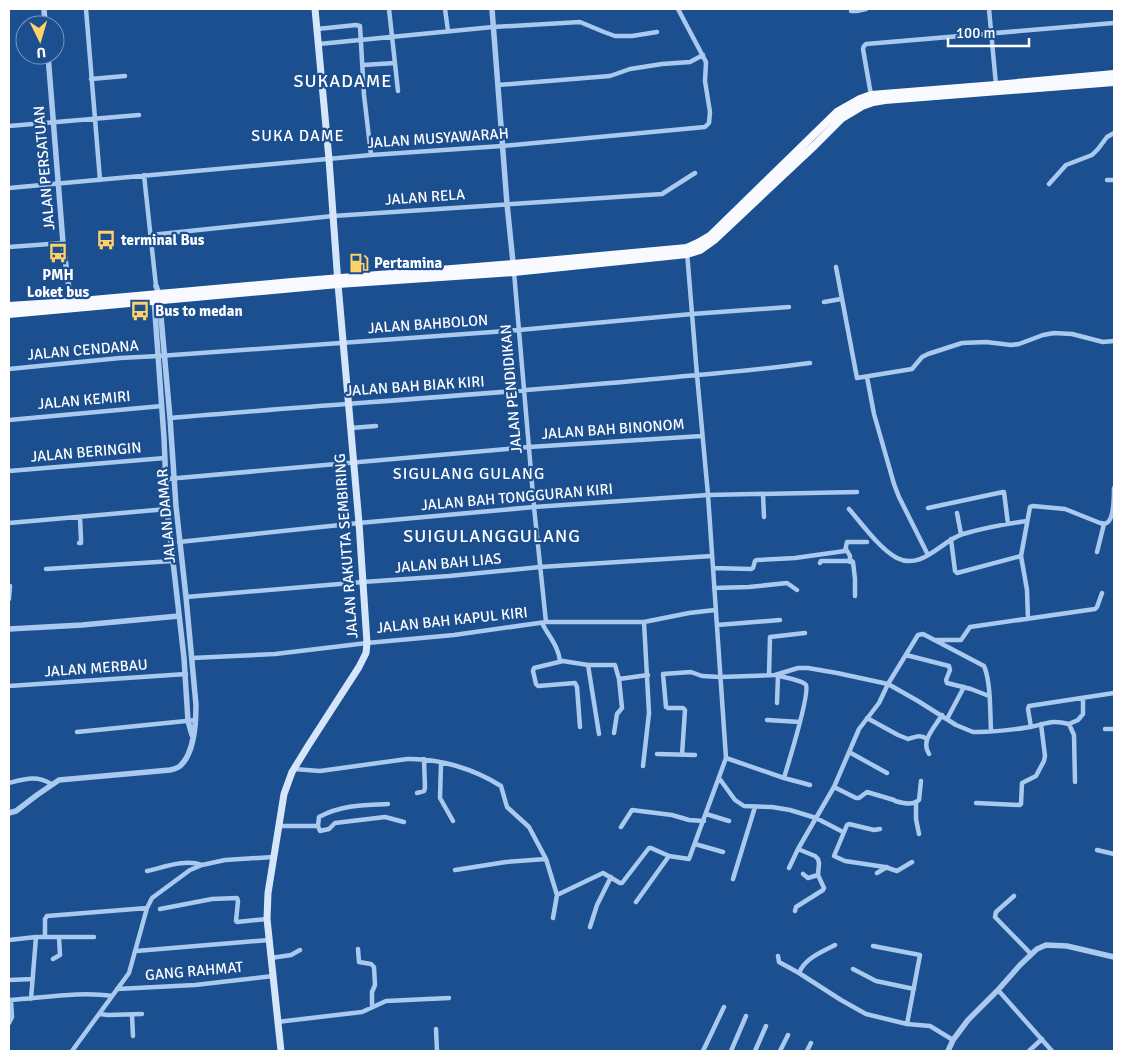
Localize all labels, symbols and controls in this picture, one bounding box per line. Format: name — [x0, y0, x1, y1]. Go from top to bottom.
north arrow — [15, 15, 65, 65]
scale bar — [948, 15, 1029, 47]
text: 100 m — [956, 24, 996, 42]
text: U — [36, 44, 47, 61]
district label: SUKADAME — [294, 70, 392, 92]
street label: JALAN PERSATUAN — [30, 105, 58, 231]
street label: JALAN MUSYAWARAH — [367, 124, 509, 152]
district label: SUKA DAME — [251, 126, 345, 146]
street label: JALAN RELA — [384, 185, 466, 209]
bus stop icon: terminal Bus — [95, 229, 117, 251]
place label: terminal Bus — [120, 231, 205, 249]
bus stop icon: PMH Loket bus — [47, 242, 69, 264]
fuel station icon: Pertamina — [348, 252, 370, 274]
place label: Pertamina — [374, 254, 443, 272]
place label: PMH Loket bus — [27, 266, 90, 301]
bus stop icon: Bus to medan — [129, 300, 151, 322]
place label: Bus to medan — [155, 302, 243, 320]
street label: JALAN BAHBOLON — [367, 311, 489, 337]
street label: JALAN PENDIDIKAN — [496, 324, 526, 454]
street label: JALAN CENDANA — [27, 336, 139, 364]
street label: JALAN BAH BIAK KIRI — [345, 372, 485, 400]
street label: JALAN KEMIRI — [37, 387, 131, 413]
street label: JALAN BAH BINONOM — [541, 415, 685, 443]
street label: JALAN BERINGIN — [30, 438, 142, 466]
street label: JALAN RAKUTTA SEMBIRING — [331, 453, 361, 639]
district label: SIGULANG GULANG — [393, 464, 545, 484]
street label: JALAN DAMAR — [153, 468, 179, 564]
street label: JALAN BAH TONGGURAN KIRI — [420, 480, 614, 514]
district label: SUIGULANGGULANG — [403, 525, 581, 547]
street label: JALAN BAH LIAS — [394, 549, 502, 577]
street label: JALAN BAH KAPUL KIRI — [375, 603, 529, 637]
street label: JALAN MERBAU — [44, 655, 148, 681]
street label: GANG RAHMAT — [144, 958, 244, 984]

